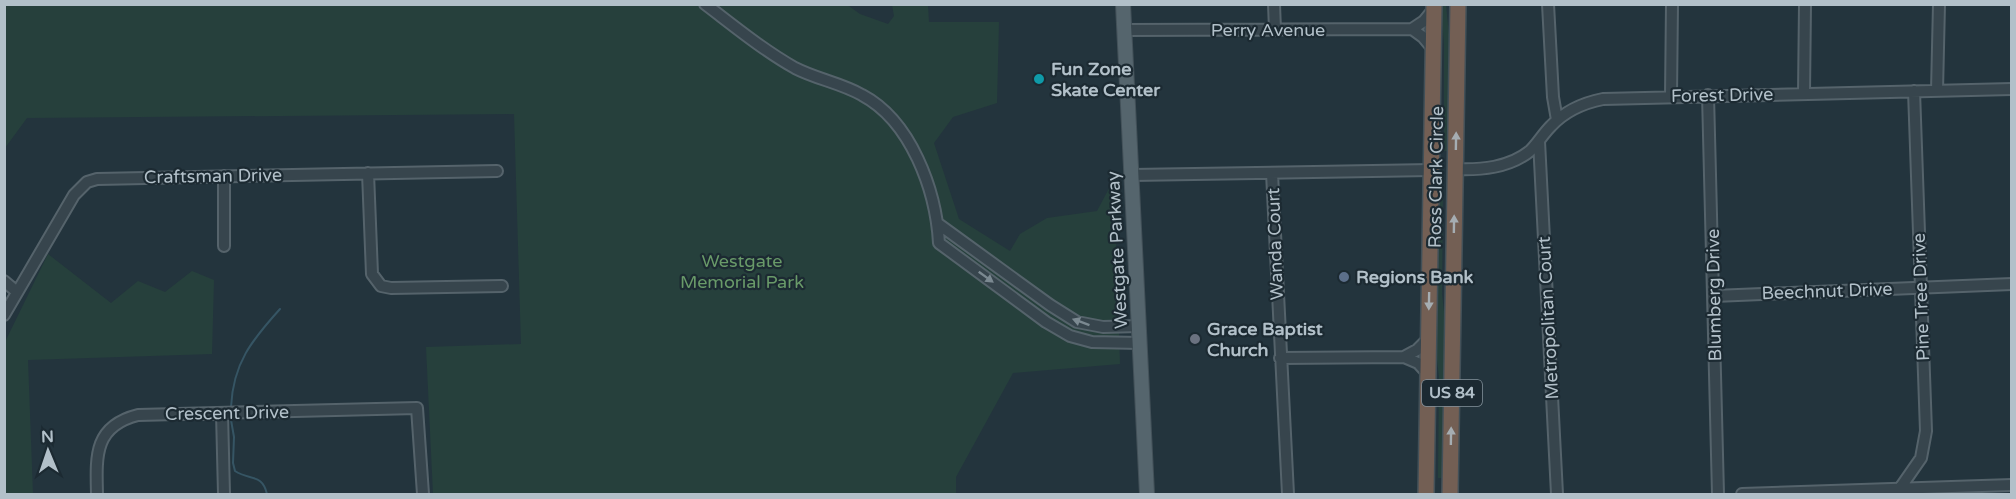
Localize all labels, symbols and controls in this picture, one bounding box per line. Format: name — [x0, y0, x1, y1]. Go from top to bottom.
street label: Perry Avenue — [1211, 19, 1325, 41]
place label: Fun Zone Skate Center — [1051, 58, 1161, 101]
marker: Fun Zone Skate Center — [1032, 72, 1046, 86]
street label: Forest Drive — [1671, 83, 1773, 107]
street label: Ross Clark Circle — [1424, 106, 1448, 248]
one-way arrow — [1451, 131, 1461, 150]
street label: Craftsman Drive — [144, 164, 282, 188]
street label: Westgate Parkway — [1102, 170, 1132, 329]
street label: Wanda Court — [1262, 187, 1288, 301]
one-way arrow — [1450, 214, 1459, 233]
street label: Blumberg Drive — [1702, 228, 1726, 362]
street label: Pine Tree Drive — [1908, 233, 1934, 361]
street label: Metropolitan Court — [1533, 236, 1563, 400]
park label: Westgate Memorial Park — [680, 250, 804, 293]
place label: Regions Bank — [1356, 266, 1474, 288]
marker: Regions Bank — [1337, 270, 1351, 284]
one-way arrow — [977, 271, 993, 283]
street label: Beechnut Drive — [1761, 278, 1893, 304]
one-way arrow — [1424, 292, 1434, 311]
one-way arrow — [1072, 317, 1090, 327]
place label: Grace Baptist Church — [1207, 318, 1323, 361]
marker: Grace Baptist Church — [1188, 332, 1202, 346]
road number: US 84 — [1422, 380, 1482, 406]
street label: Crescent Drive — [165, 401, 289, 425]
north arrow — [18, 421, 78, 481]
text: N — [41, 427, 54, 447]
one-way arrow — [1446, 427, 1456, 446]

